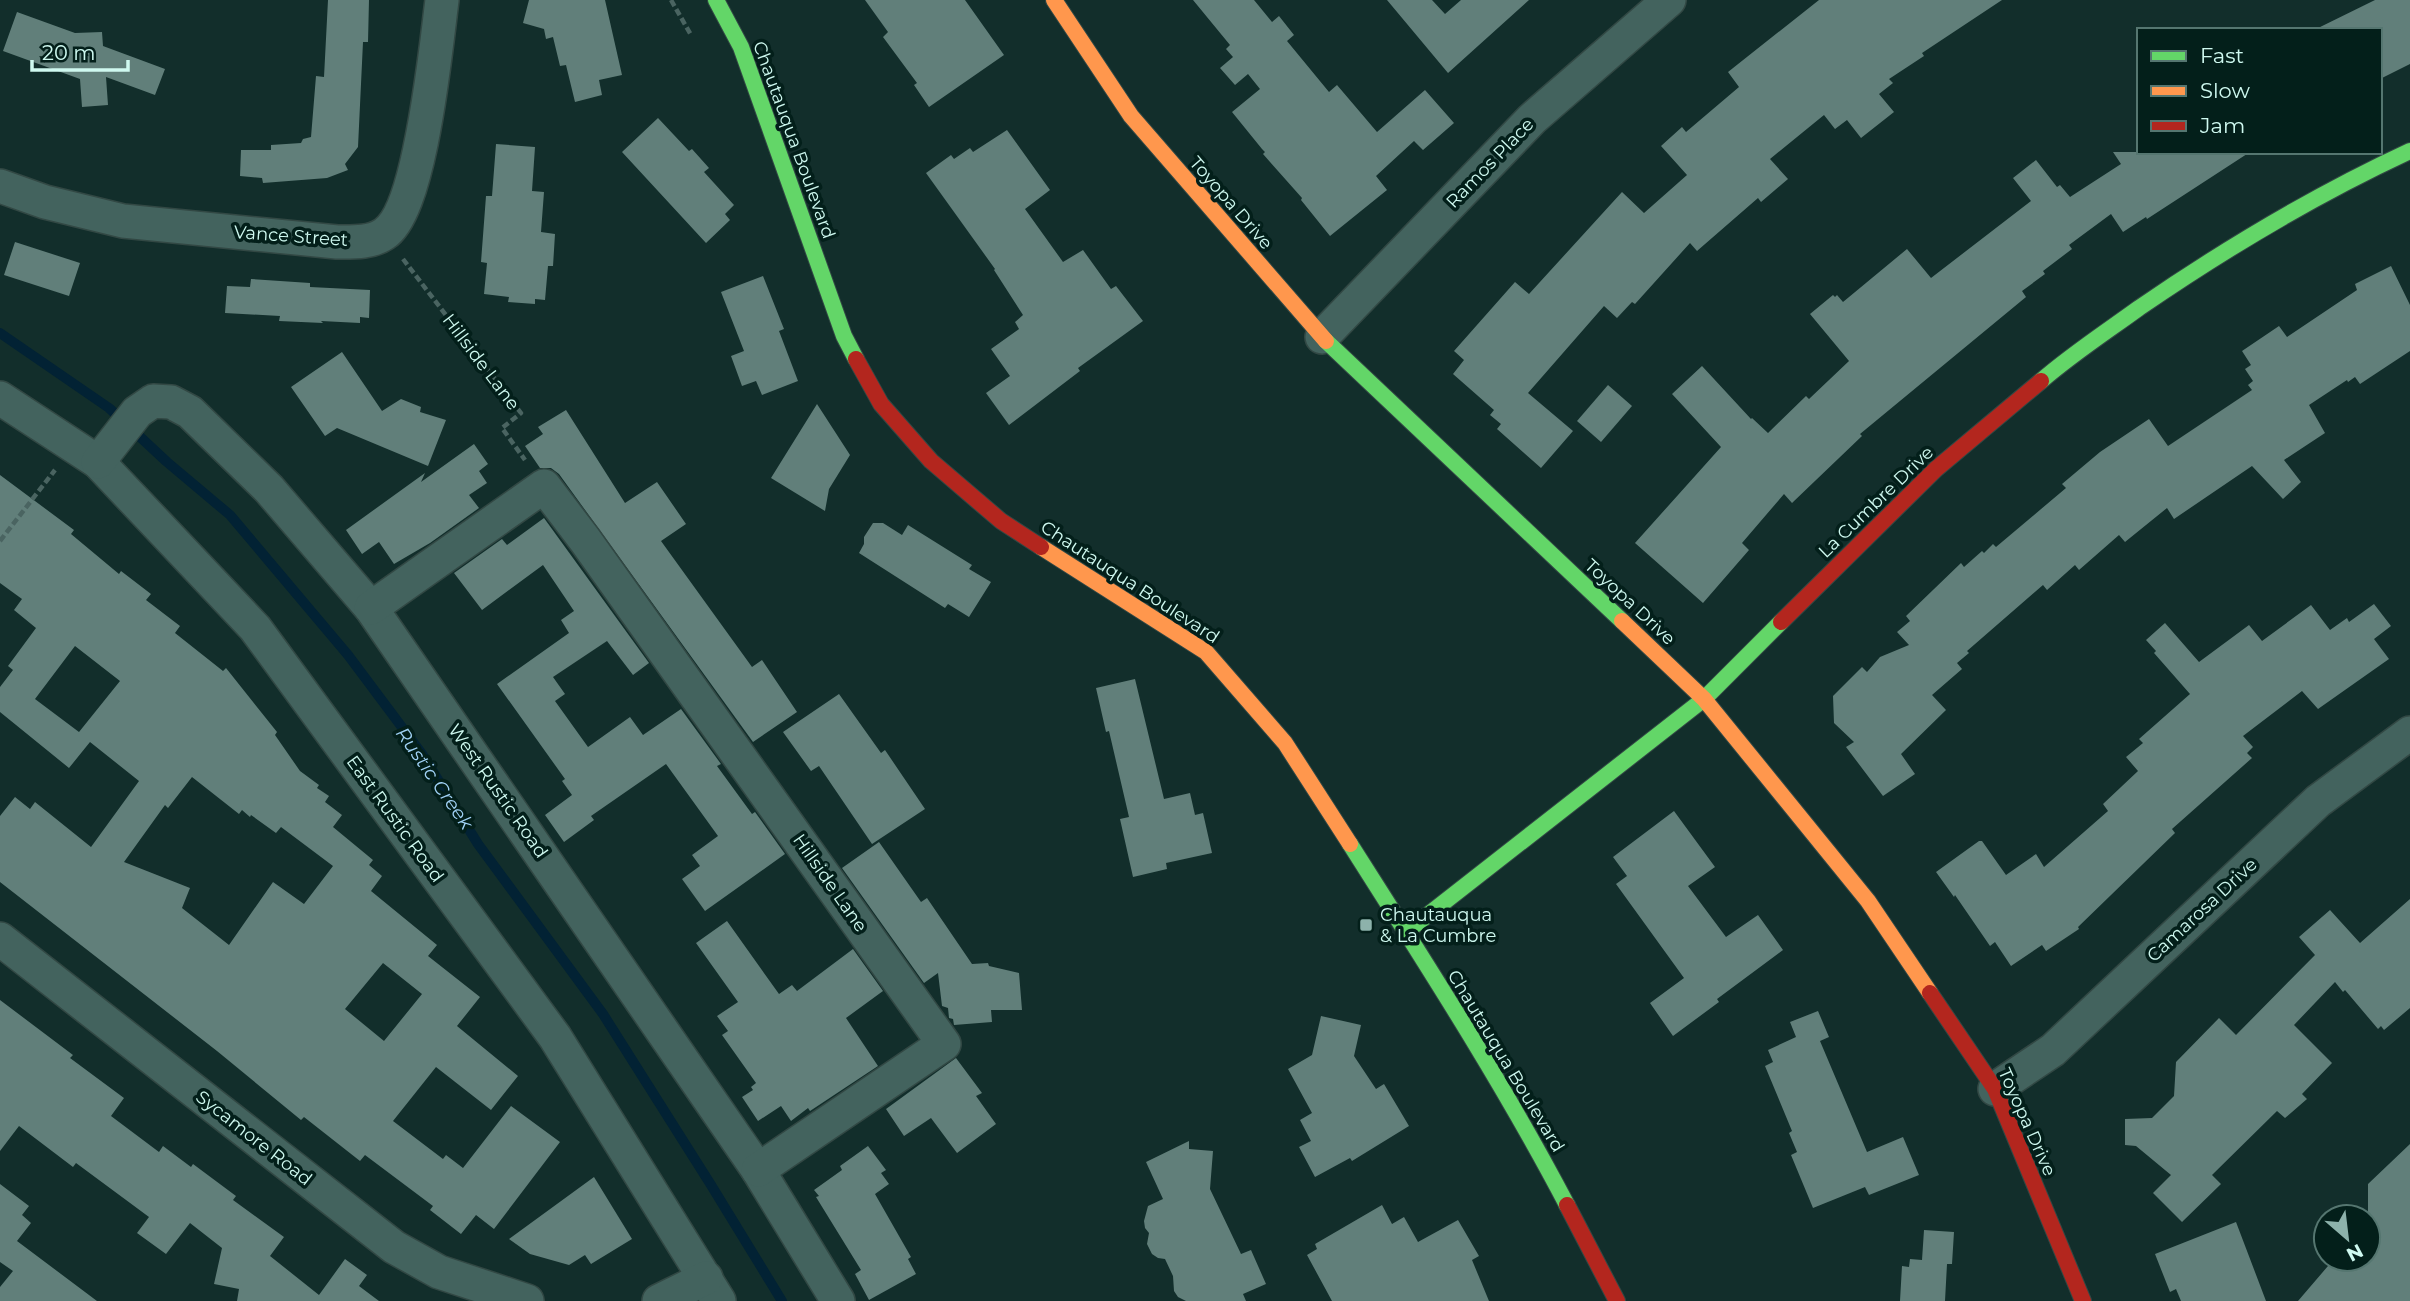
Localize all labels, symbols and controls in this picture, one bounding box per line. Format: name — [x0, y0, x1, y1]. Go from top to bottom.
scale bar — [32, 28, 128, 72]
legend — [2137, 28, 2382, 154]
street label: Chautauqua Boulevard — [748, 38, 840, 242]
text: 20 m — [42, 40, 96, 65]
text: Fast — [2200, 43, 2244, 68]
text: Slow — [2200, 78, 2250, 103]
street label: Ramos Place — [1442, 113, 1539, 213]
text: Jam — [2199, 113, 2245, 138]
street label: Toyopa Drive — [1185, 152, 1277, 254]
street label: Vance Street — [233, 221, 349, 251]
street label: Hillside Lane — [438, 310, 524, 415]
street label: La Cumbre Drive — [1814, 441, 1938, 563]
street label: Chautauqua Boulevard — [1037, 516, 1223, 648]
street label: Toyopa Drive — [1580, 554, 1680, 650]
street label: West Rustic Road — [443, 720, 553, 862]
water label: Rustic Creek — [391, 723, 479, 834]
street label: East Rustic Road — [342, 751, 448, 887]
street label: Hillside Lane — [788, 830, 872, 936]
street label: Camarosa Drive — [2142, 853, 2262, 967]
place label: Chautauqua & La Cumbre — [1380, 904, 1497, 947]
marker: Chautauqua & La Cumbre — [1358, 917, 1374, 933]
street label: Chautauqua Boulevard — [1443, 966, 1569, 1156]
street label: Toyopa Drive — [1993, 1065, 2061, 1179]
street label: Sycamore Road — [192, 1086, 316, 1190]
north arrow — [2312, 1203, 2382, 1273]
text: N — [2343, 1239, 2367, 1266]

